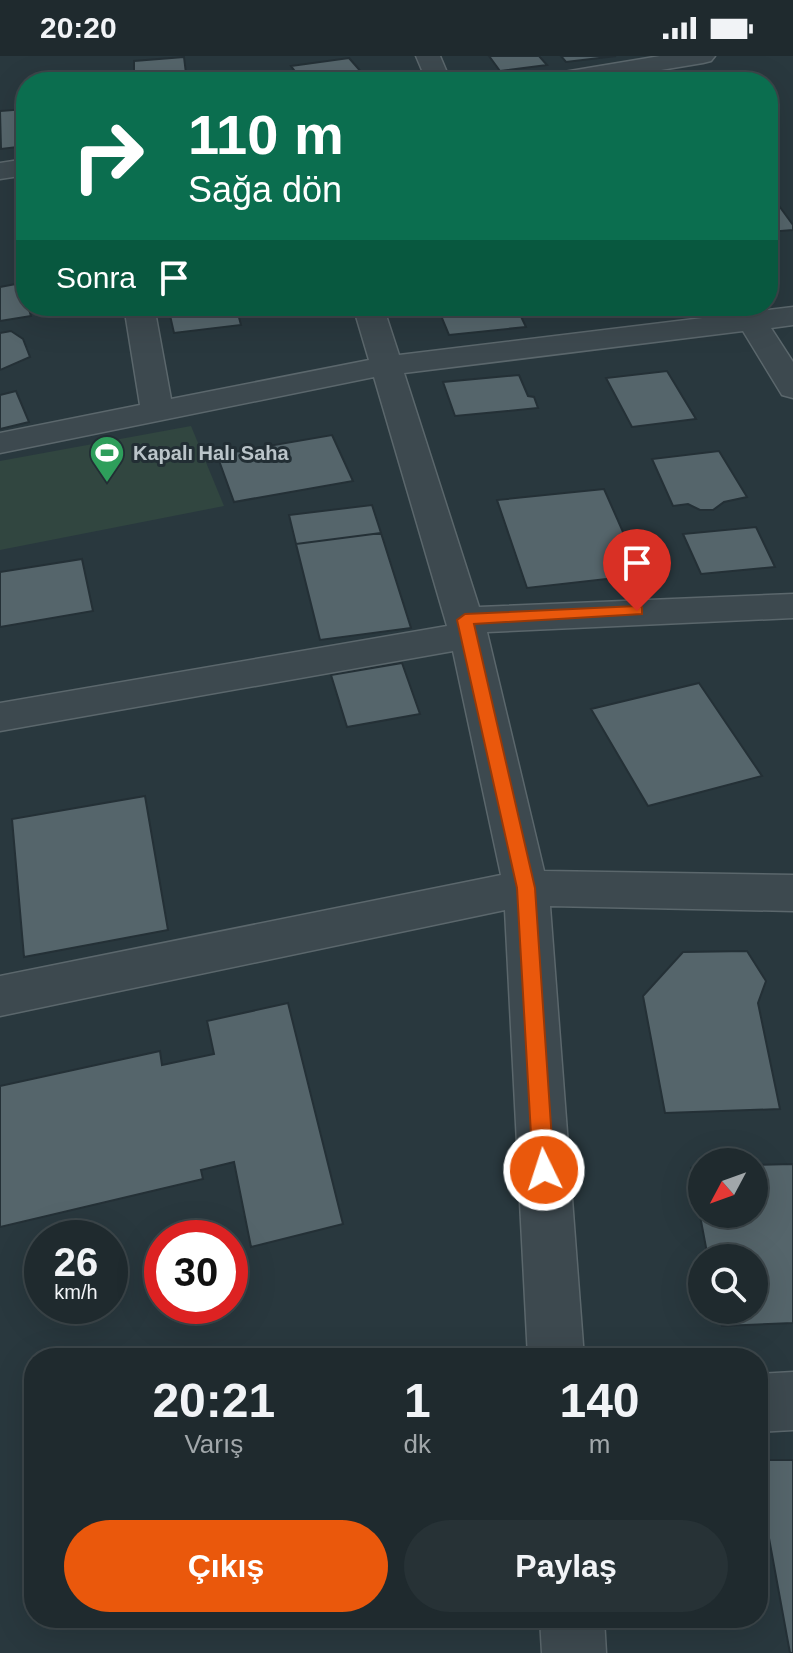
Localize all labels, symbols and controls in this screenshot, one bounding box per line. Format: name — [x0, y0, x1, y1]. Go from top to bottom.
text: 20:20 — [40, 11, 117, 44]
text: 110 m — [188, 103, 344, 166]
icon: right — [56, 104, 160, 208]
text: Sağa dön — [188, 169, 342, 210]
icon: arrive — [152, 256, 196, 300]
text: Sonra — [56, 261, 136, 294]
sports icon: Kapalı Halı Saha — [88, 434, 126, 484]
place label: Kapalı Halı Saha — [133, 442, 289, 464]
pin — [603, 529, 671, 611]
icon: arrive — [615, 541, 659, 585]
position arrow — [502, 1128, 586, 1212]
north arrow — [688, 1148, 768, 1228]
map controls — [688, 1148, 768, 1324]
speed limit sign: 30 — [144, 1220, 248, 1324]
text: 26 — [54, 1240, 98, 1284]
button: search — [688, 1244, 768, 1324]
text: km/h — [54, 1281, 98, 1303]
text: 20:21 — [152, 1374, 275, 1427]
text: 1 — [404, 1374, 431, 1427]
text: 140 — [559, 1374, 640, 1427]
text: Varış — [184, 1429, 243, 1459]
text: dk — [404, 1429, 431, 1459]
text: m — [589, 1429, 610, 1459]
button: Çıkış — [64, 1520, 388, 1612]
button: Paylaş — [404, 1520, 728, 1612]

